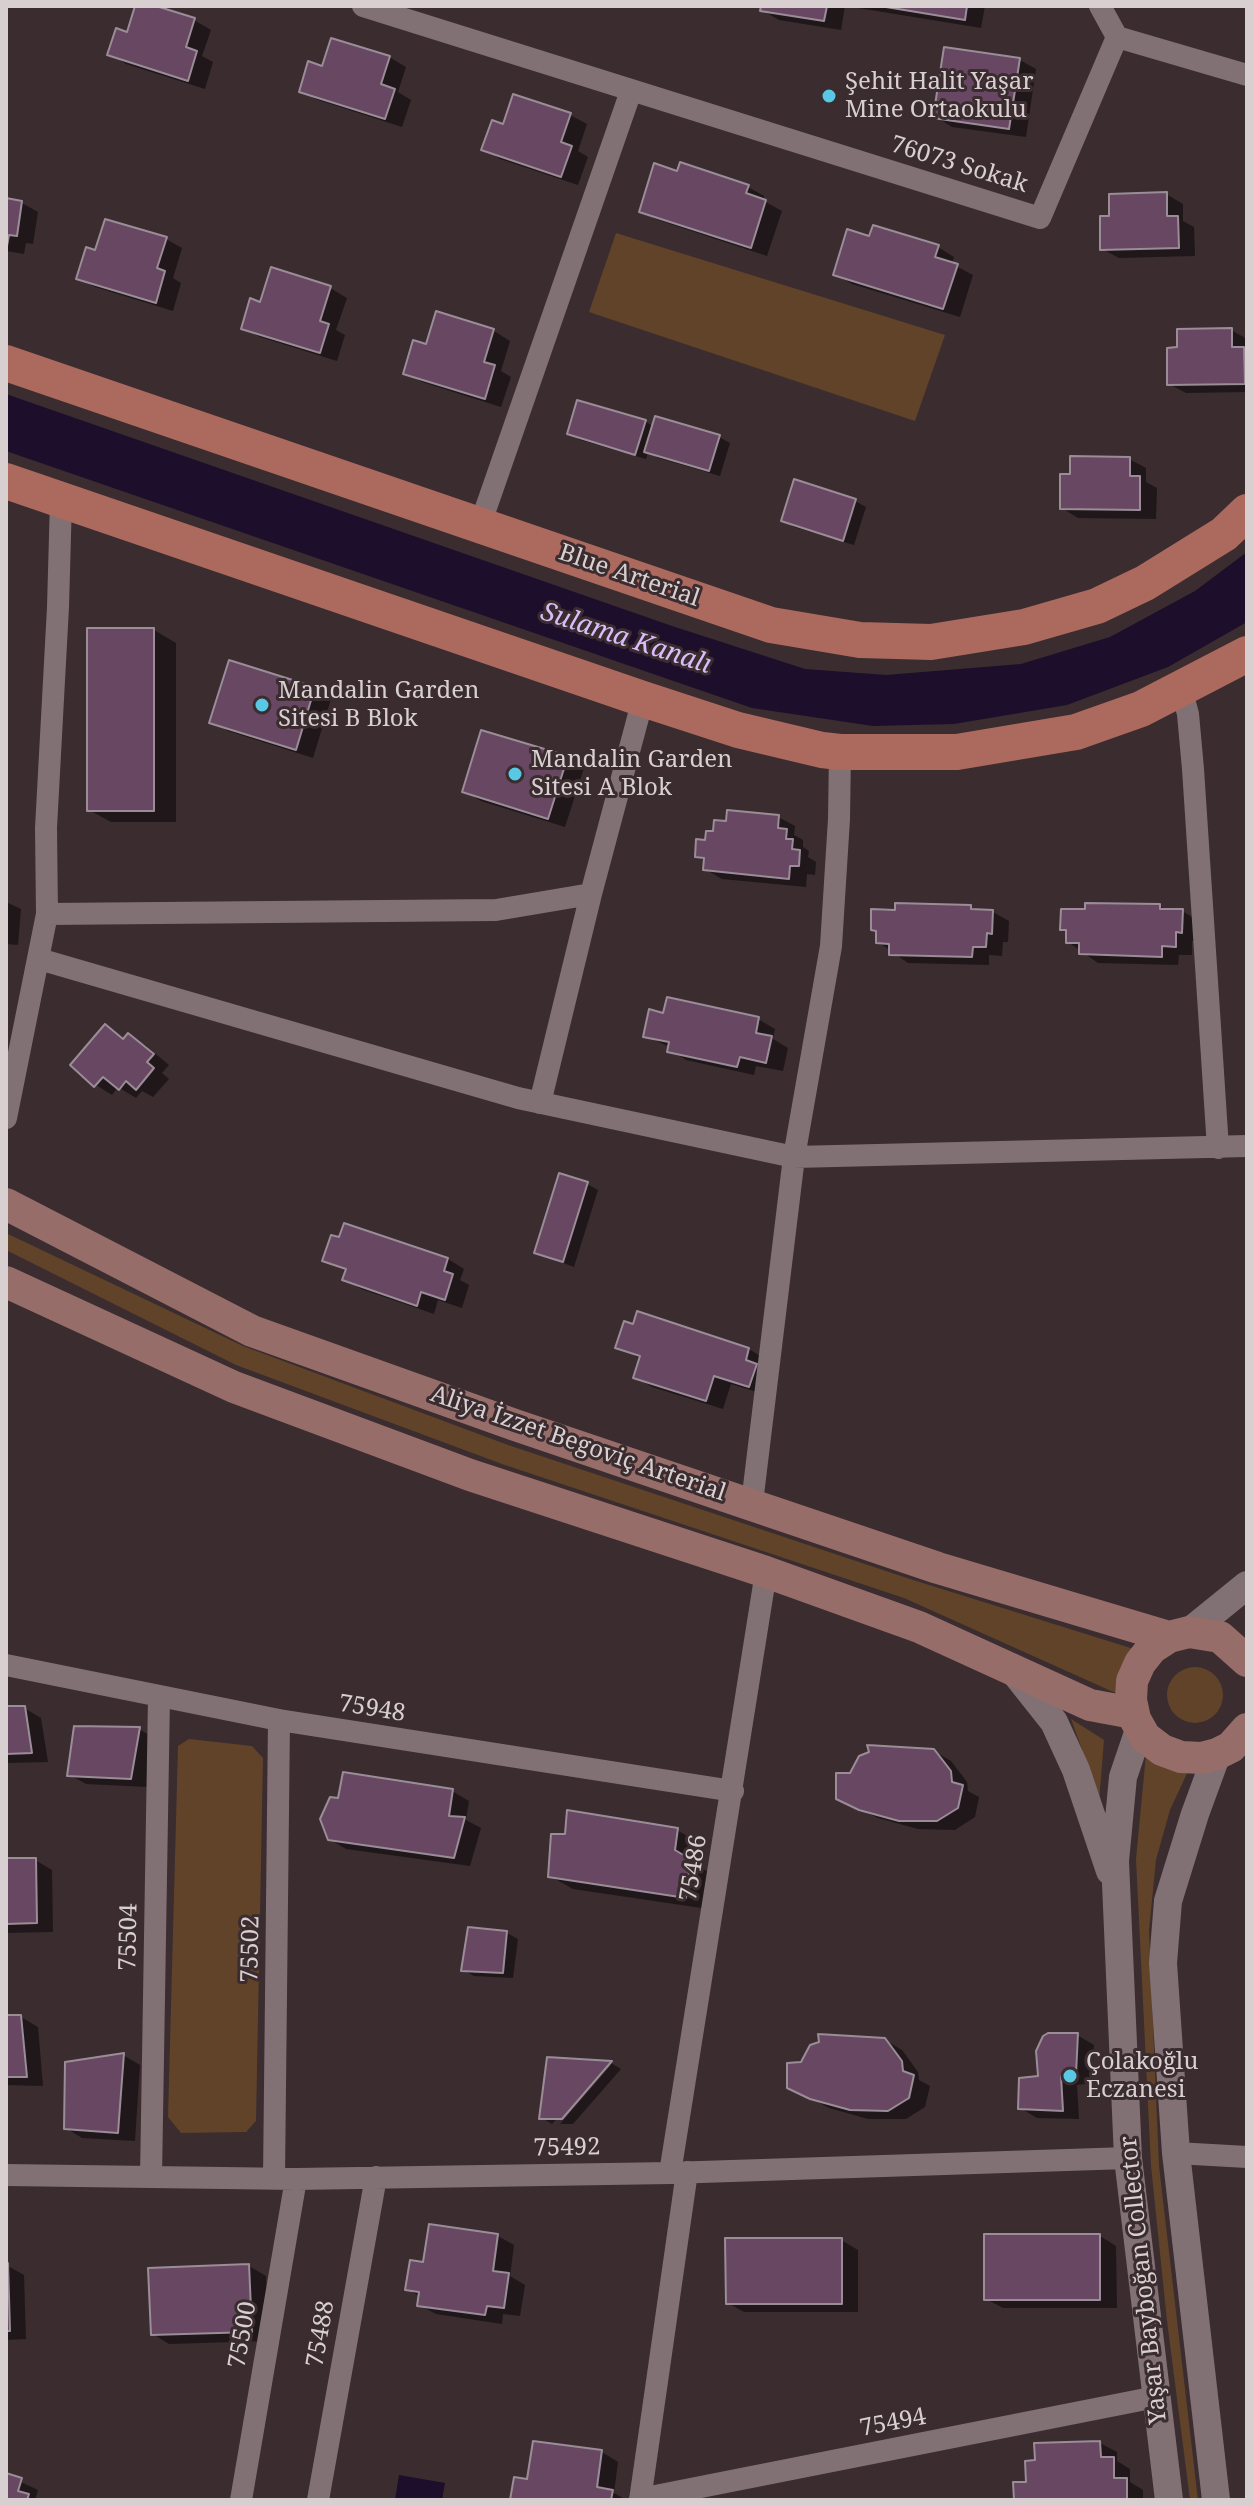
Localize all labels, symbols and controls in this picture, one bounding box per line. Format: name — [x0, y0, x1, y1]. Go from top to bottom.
place label: Şehit Halit Yaşar Mine Ortaokulu — [845, 68, 1034, 124]
marker: Şehit Halit Yaşar Mine Ortaokulu — [820, 87, 838, 105]
street label: 76073 Sokak — [887, 130, 1031, 200]
street label: Blue Arterial — [555, 538, 703, 614]
water label: Sulama Kanalı — [537, 597, 715, 681]
place label: Mandalin Garden Sitesi B Blok — [278, 677, 480, 733]
marker: Mandalin Garden Sitesi B Blok — [253, 696, 271, 714]
place label: Mandalin Garden Sitesi A Blok — [531, 746, 733, 802]
marker: Mandalin Garden Sitesi A Blok — [506, 765, 524, 783]
street label: Aliya İzzet Begoviç Arterial — [426, 1380, 730, 1508]
street label: 75948 — [337, 1690, 407, 1728]
street label: 75486 — [675, 1833, 713, 1903]
street label: 75504 — [114, 1903, 144, 1971]
street label: 75502 — [236, 1915, 266, 1983]
place label: Çolakoğlu Eczanesi — [1086, 2048, 1199, 2104]
marker: Çolakoğlu Eczanesi — [1061, 2067, 1079, 2085]
street label: 75492 — [533, 2133, 601, 2163]
street label: Yaşar Bayboğan Collector — [1115, 2134, 1173, 2426]
street label: 75488 — [301, 2298, 341, 2370]
street label: 75500 — [223, 2299, 263, 2371]
street label: 75494 — [857, 2402, 929, 2444]

